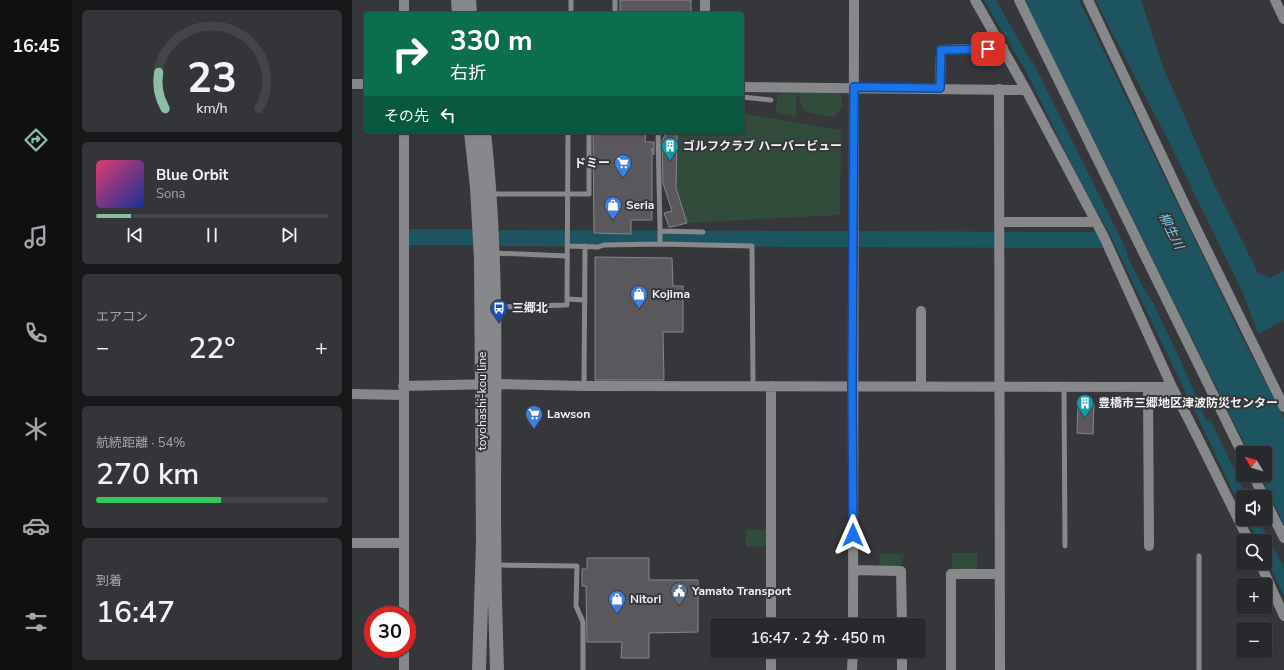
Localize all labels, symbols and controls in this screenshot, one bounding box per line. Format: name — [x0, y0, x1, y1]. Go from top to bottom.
text: 330 m — [450, 22, 533, 60]
icon: right — [384, 28, 436, 80]
pin — [971, 32, 1005, 66]
text: 16:45 — [12, 34, 60, 58]
icon: arrive — [977, 38, 999, 60]
text: 23 — [187, 50, 237, 107]
text: 右折 — [450, 61, 486, 85]
text: km/h — [196, 99, 228, 118]
icon: left — [437, 104, 459, 126]
text: その先 — [384, 106, 429, 126]
icon: directions — [22, 126, 50, 154]
building icon: ゴルフクラブ ハーバービュー — [660, 136, 680, 161]
place label: ゴルフクラブ ハーバービュー — [683, 138, 842, 154]
supermarket icon: ドミー — [613, 153, 633, 178]
place label: ドミー — [574, 155, 610, 171]
text: Blue Orbit — [156, 165, 228, 185]
text: Sona — [156, 185, 186, 203]
shop icon: Seria — [603, 195, 623, 220]
place label: Seria — [626, 197, 654, 213]
water label: 柳生川 — [1154, 210, 1189, 254]
icon: music — [22, 223, 50, 251]
icon: previous — [124, 224, 146, 246]
icon: pause — [201, 224, 223, 246]
icon: next — [278, 224, 300, 246]
shop icon: Kojima — [629, 284, 649, 309]
place label: Kojima — [652, 286, 690, 302]
bus stop icon: 三郷北 — [489, 298, 509, 323]
place label: 三郷北 — [512, 300, 548, 316]
text: エアコン — [96, 308, 148, 326]
icon: phone — [22, 319, 50, 347]
text: 22° — [188, 328, 236, 369]
text: − — [96, 333, 109, 363]
text: + — [315, 333, 328, 363]
street label: toyohashi-kou line — [474, 352, 490, 451]
building icon: 豊橋市三郷地区津波防災センター — [1075, 393, 1095, 418]
place label: 豊橋市三郷地区津波防災センター — [1098, 395, 1278, 411]
supermarket icon: Lawson — [524, 404, 544, 429]
place label: Lawson — [547, 406, 590, 422]
icon: climate — [22, 415, 50, 443]
text: 航続距離 · 54% — [96, 434, 185, 452]
north arrow — [1236, 446, 1272, 482]
map controls — [1236, 446, 1272, 658]
text: 270 km — [96, 454, 199, 495]
button: sound — [1236, 490, 1272, 526]
icon: car — [22, 512, 50, 540]
position arrow — [832, 514, 874, 556]
button: search — [1236, 534, 1272, 570]
text: 到着 — [96, 572, 122, 590]
button: + — [1236, 578, 1272, 614]
public building icon: Yamato Transport — [669, 581, 689, 606]
place label: Yamato Transport — [691, 583, 792, 599]
shop icon: Nitori — [607, 589, 627, 614]
place label: Nitori — [630, 591, 661, 607]
text: 16:47 — [96, 592, 175, 633]
speed limit sign: 30 — [364, 606, 416, 658]
icon: filters — [22, 608, 50, 636]
button: − — [1236, 622, 1272, 658]
text: 16:47 · 2 分 · 450 m — [751, 628, 885, 648]

